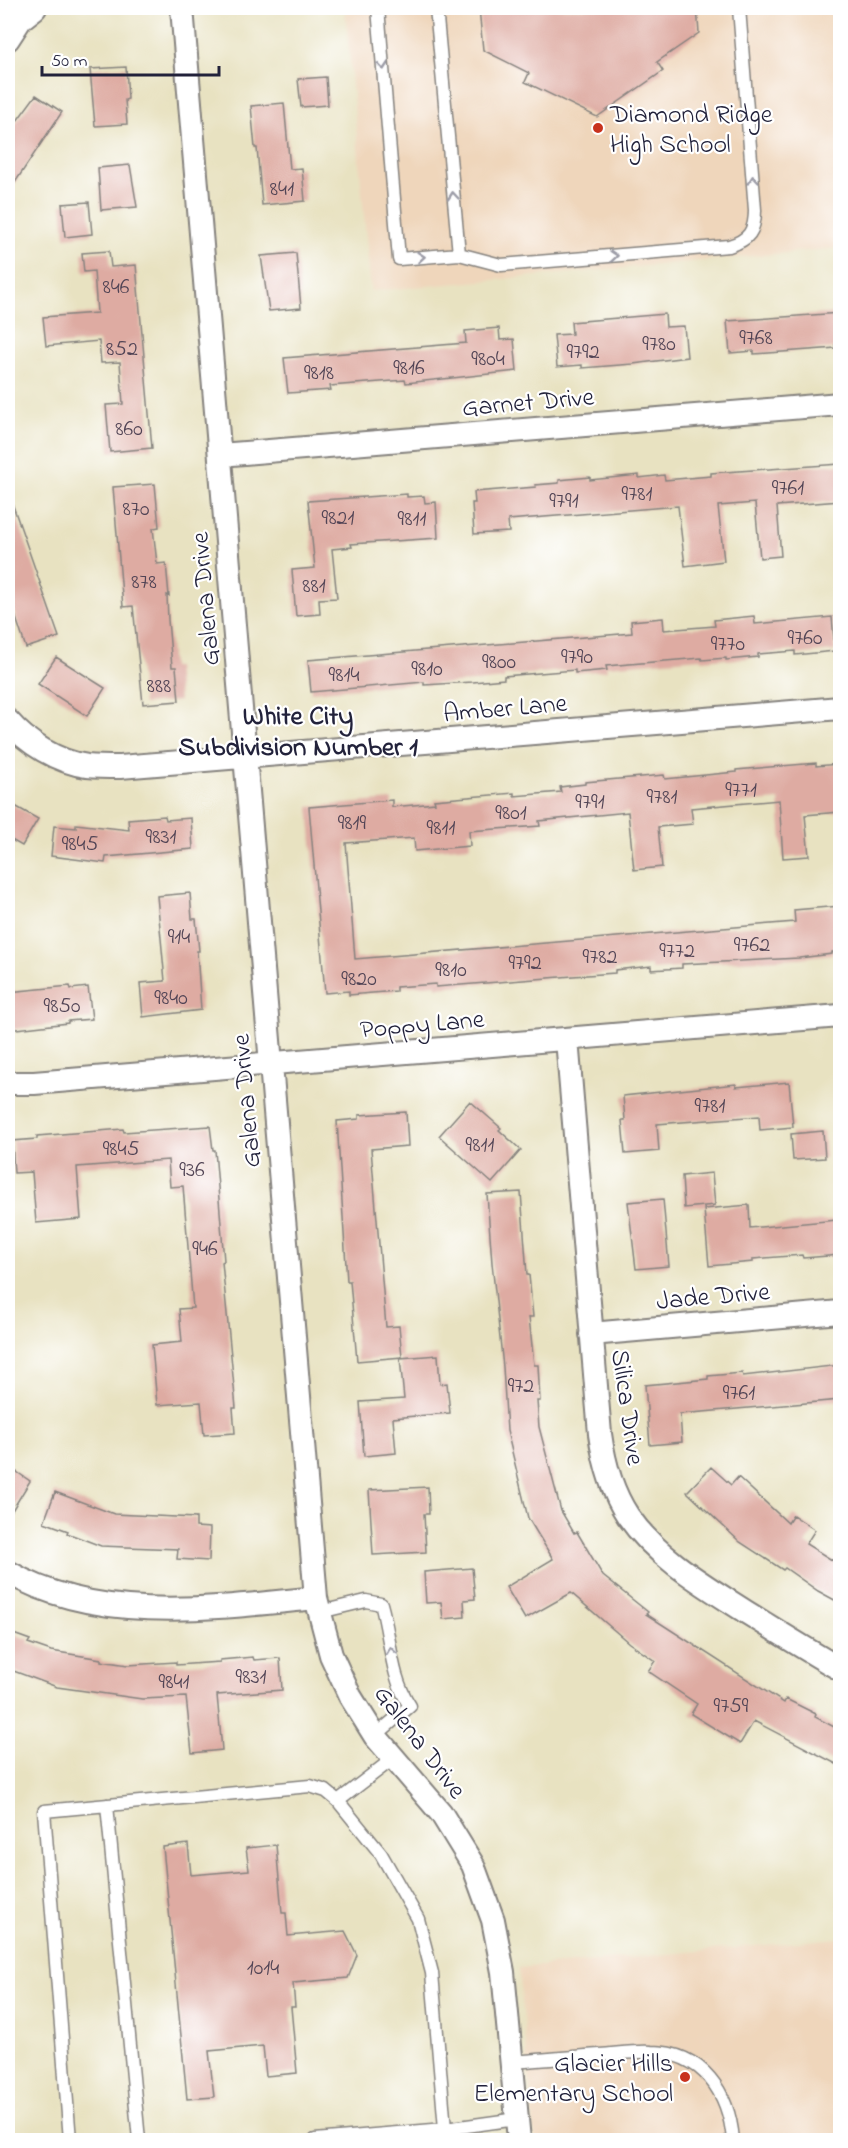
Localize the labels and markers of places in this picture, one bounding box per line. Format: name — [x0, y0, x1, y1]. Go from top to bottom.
place label: Diamond Ridge High School — [609, 97, 773, 165]
marker: Diamond Ridge High School — [591, 121, 605, 135]
place label: Glacier Hills Elementary School — [474, 2046, 673, 2114]
marker: Glacier Hills Elementary School — [678, 2070, 692, 2084]

